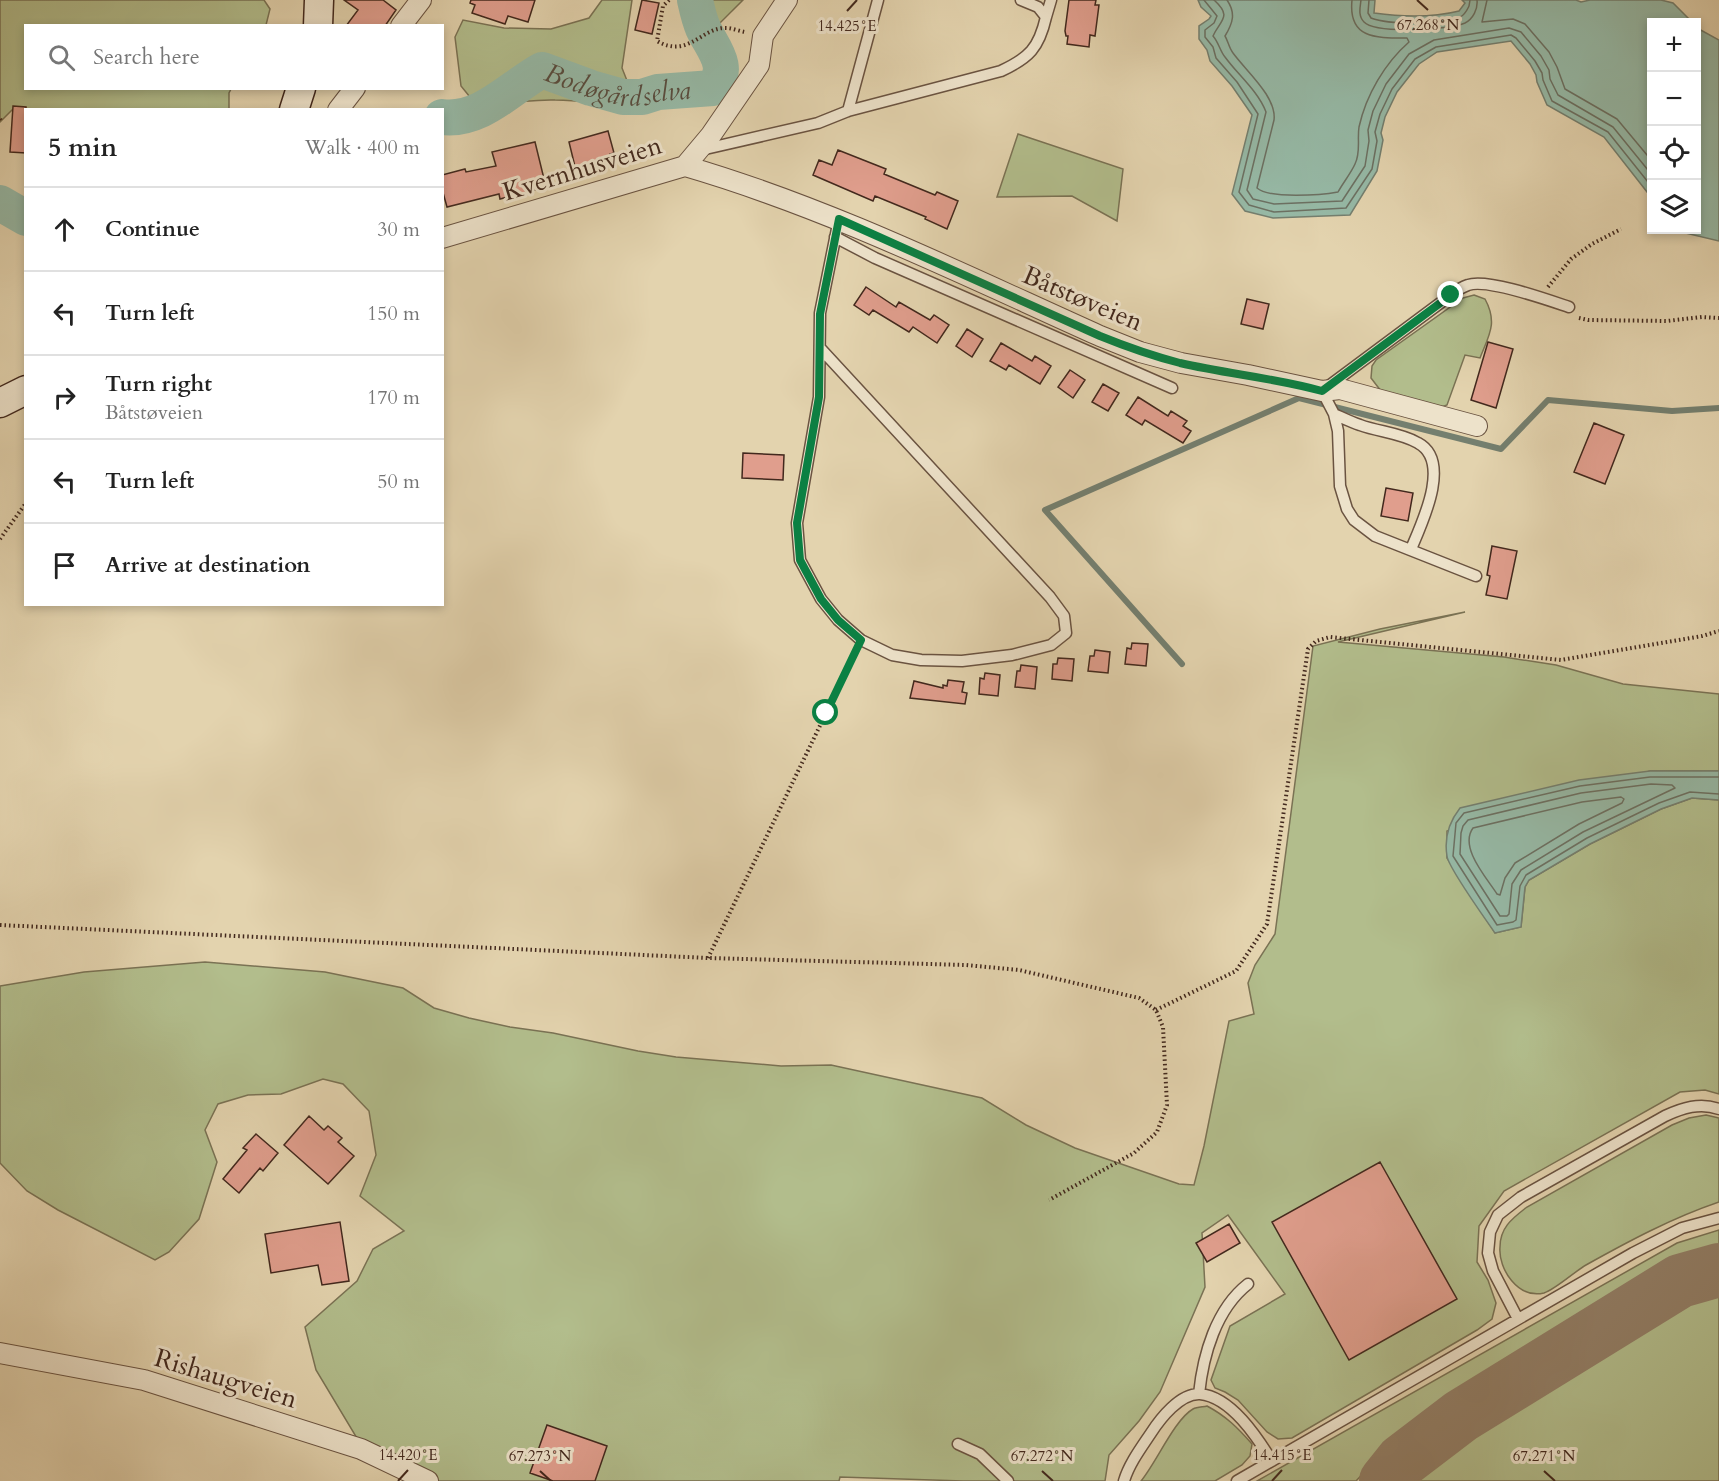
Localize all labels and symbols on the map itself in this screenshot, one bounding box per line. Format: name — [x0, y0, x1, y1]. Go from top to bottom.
text: 67.268°N — [1397, 15, 1460, 35]
text: 14.425°E — [817, 16, 877, 36]
water label: Bodøgårdselva — [539, 54, 692, 116]
street label: Kvernhusveien — [498, 128, 666, 209]
street label: Båtstøveien — [1017, 257, 1149, 340]
route end — [1437, 281, 1463, 307]
route start — [812, 699, 838, 725]
street label: Rishaugveien — [150, 1340, 302, 1417]
text: 14.420°E — [378, 1445, 438, 1465]
text: 14.415°E — [1252, 1445, 1312, 1465]
text: 67.273°N — [509, 1446, 572, 1466]
text: 67.272°N — [1011, 1446, 1074, 1466]
text: 67.271°N — [1513, 1446, 1576, 1466]

